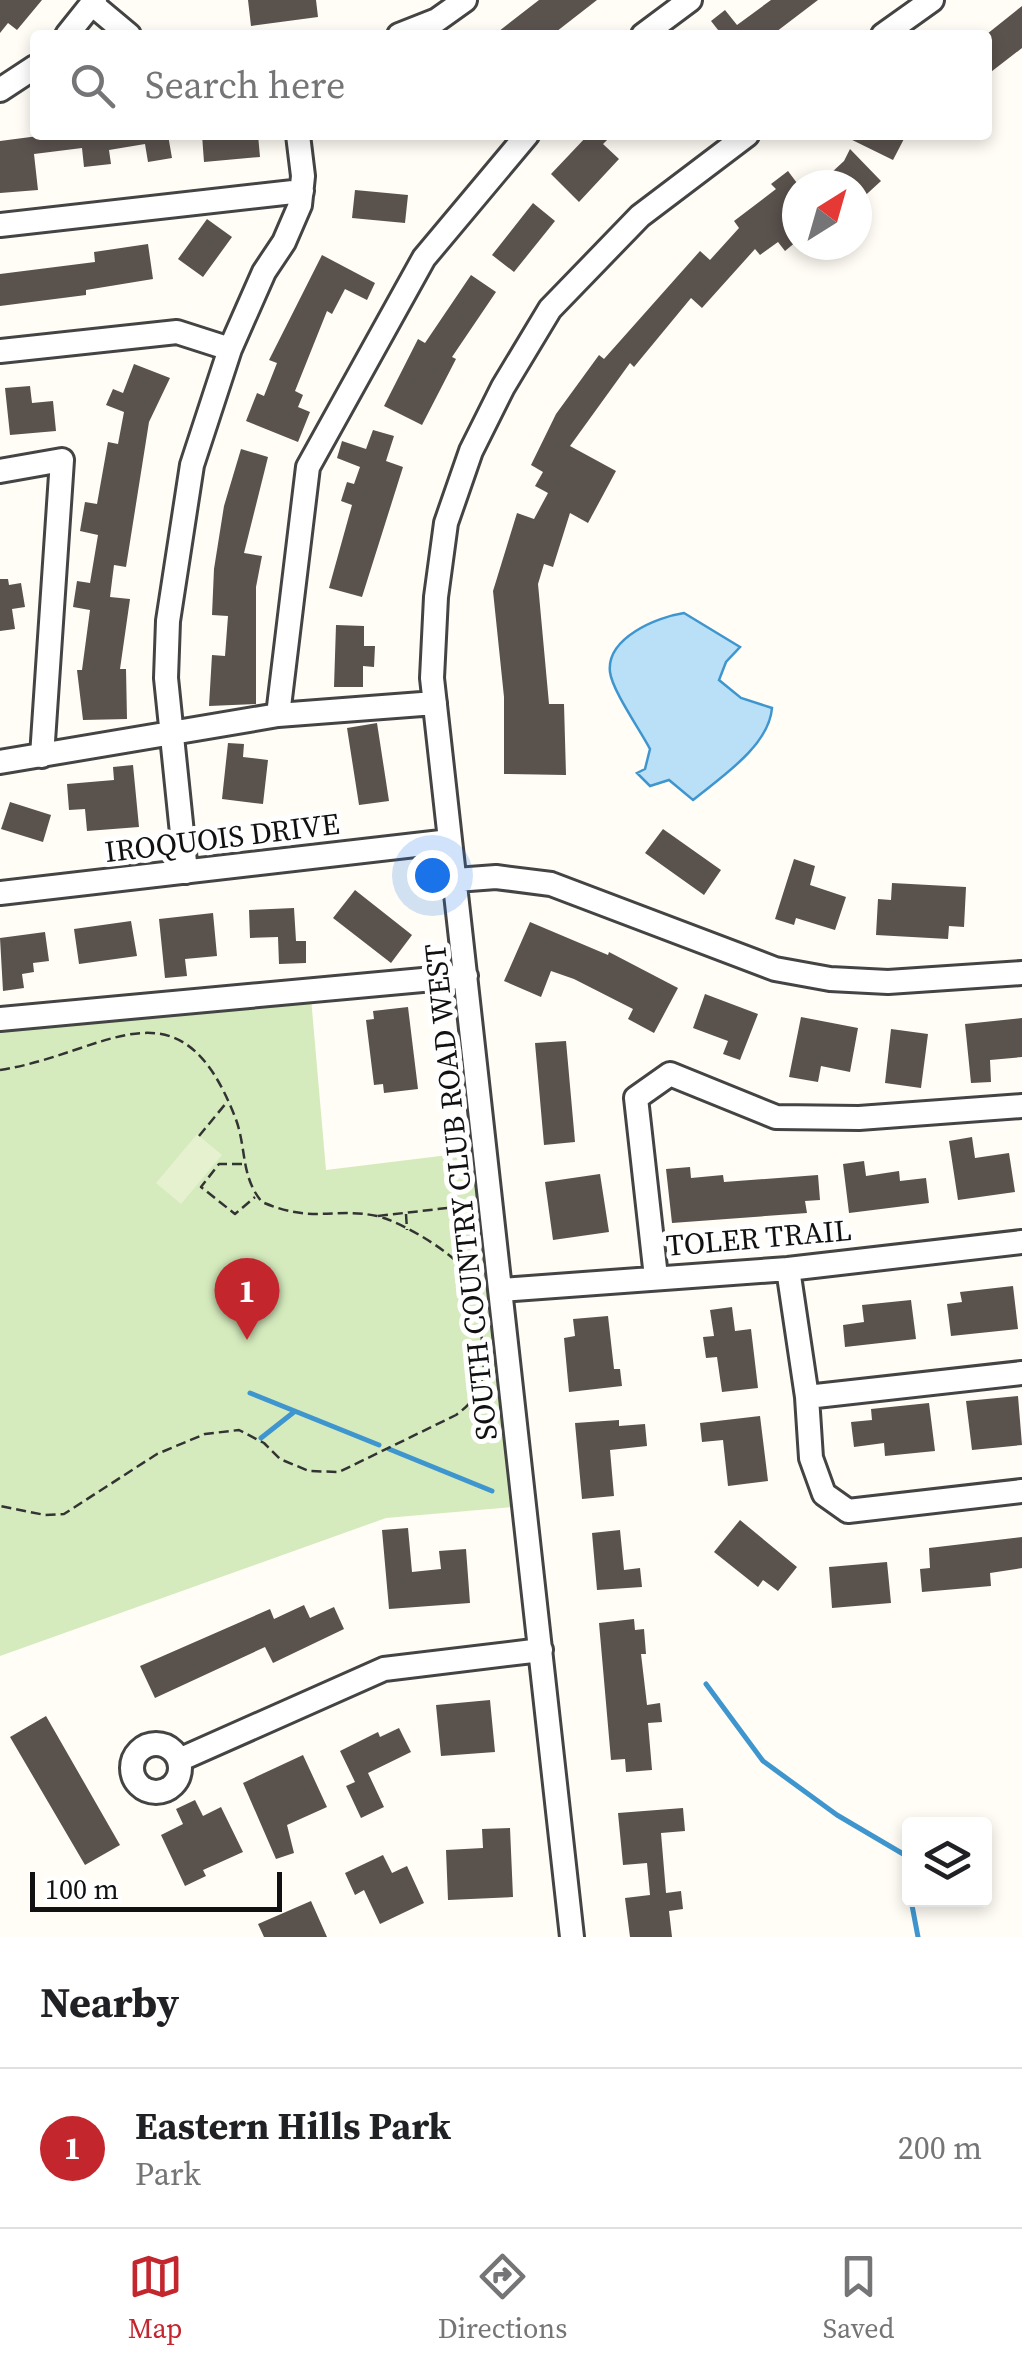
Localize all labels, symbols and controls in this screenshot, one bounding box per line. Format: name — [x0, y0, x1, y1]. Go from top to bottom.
search box — [30, 30, 992, 140]
icon: search — [65, 58, 120, 113]
text: Search here — [145, 59, 345, 111]
north arrow — [782, 170, 872, 260]
street label: IROQUOIS DRIVE — [102, 803, 342, 872]
your location — [407, 850, 458, 901]
street label: SOUTH COUNTRY CLUB ROAD WEST — [414, 942, 507, 1442]
street label: TOLER TRAIL — [664, 1209, 853, 1266]
pin: 1 — [214, 1258, 280, 1340]
map controls — [902, 1817, 992, 1907]
button: layers — [902, 1817, 992, 1907]
scale bar — [30, 1867, 282, 1912]
text: 100 m — [45, 1870, 119, 1908]
text: Nearby — [40, 1973, 179, 2031]
text: Eastern Hills Park — [135, 2100, 451, 2152]
text: 1 — [64, 2126, 81, 2170]
text: 200 m — [898, 2126, 982, 2170]
text: Park — [135, 2152, 201, 2196]
tab: Map — [128, 2249, 183, 2347]
tab: Directions — [438, 2249, 567, 2347]
tab: Saved — [823, 2249, 894, 2347]

